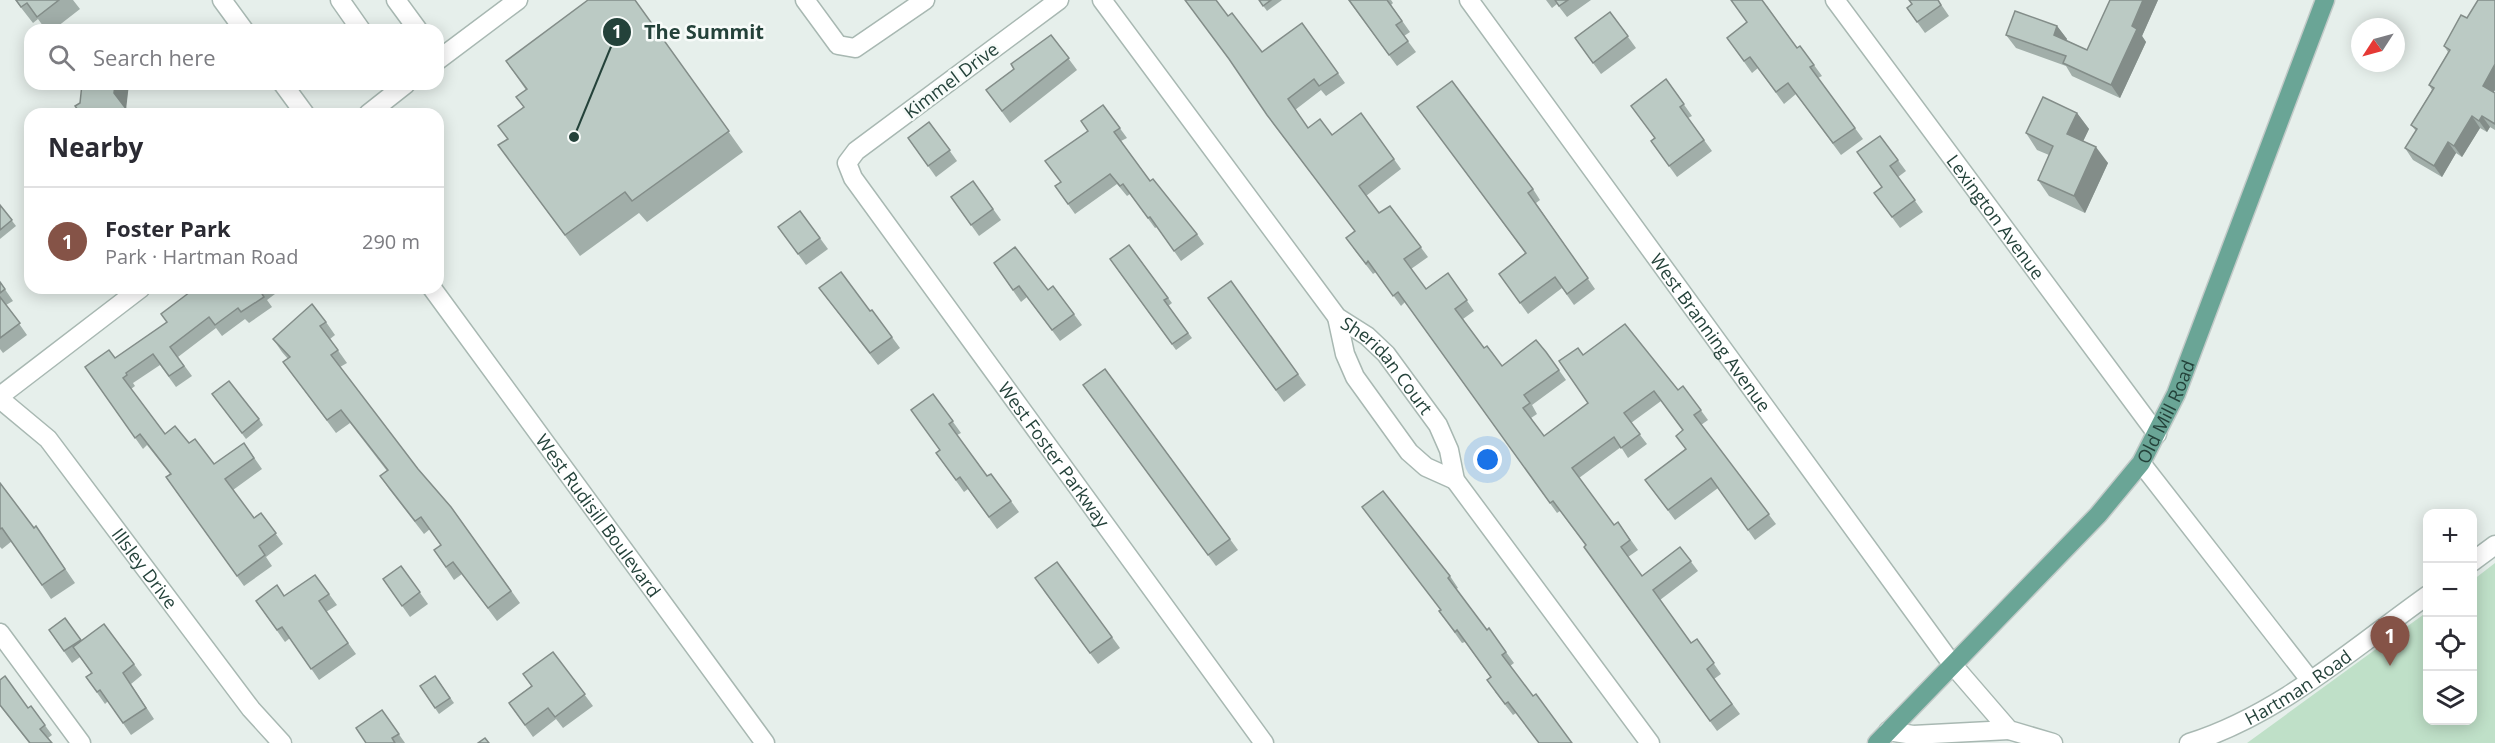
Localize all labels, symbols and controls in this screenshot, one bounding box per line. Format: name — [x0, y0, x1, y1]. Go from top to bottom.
callout: The Summit — [602, 13, 776, 51]
text: The Summit — [644, 18, 764, 45]
north arrow — [2351, 18, 2405, 72]
text: 1 — [612, 19, 622, 43]
search box — [24, 24, 444, 90]
street label: Kimmel Drive — [899, 37, 1003, 123]
icon: search — [45, 41, 78, 74]
text: Search here — [93, 42, 216, 72]
text: Nearby — [48, 129, 143, 165]
street label: Lexington Avenue — [1942, 149, 2050, 284]
text: Foster Park — [105, 213, 231, 243]
text: 1 — [62, 228, 73, 255]
text: 290 m — [362, 228, 420, 255]
text: Park · Hartman Road — [105, 243, 298, 270]
street label: West Branning Avenue — [1645, 248, 1776, 416]
street label: Sheridan Court — [1337, 311, 1438, 419]
street label: Old Mill Road — [2131, 357, 2200, 467]
street label: West Foster Parkway — [993, 377, 1116, 533]
street label: West Rudisill Boulevard — [531, 429, 666, 602]
your location — [1473, 445, 1502, 474]
map controls — [2423, 509, 2477, 725]
button: + — [2423, 509, 2477, 563]
street label: Illsley Drive — [107, 523, 183, 613]
button: − — [2423, 563, 2477, 617]
pin: 1 — [2370, 616, 2410, 666]
button: locate — [2423, 617, 2477, 671]
street label: Hartman Road — [2241, 644, 2356, 730]
button: layers — [2423, 671, 2477, 725]

